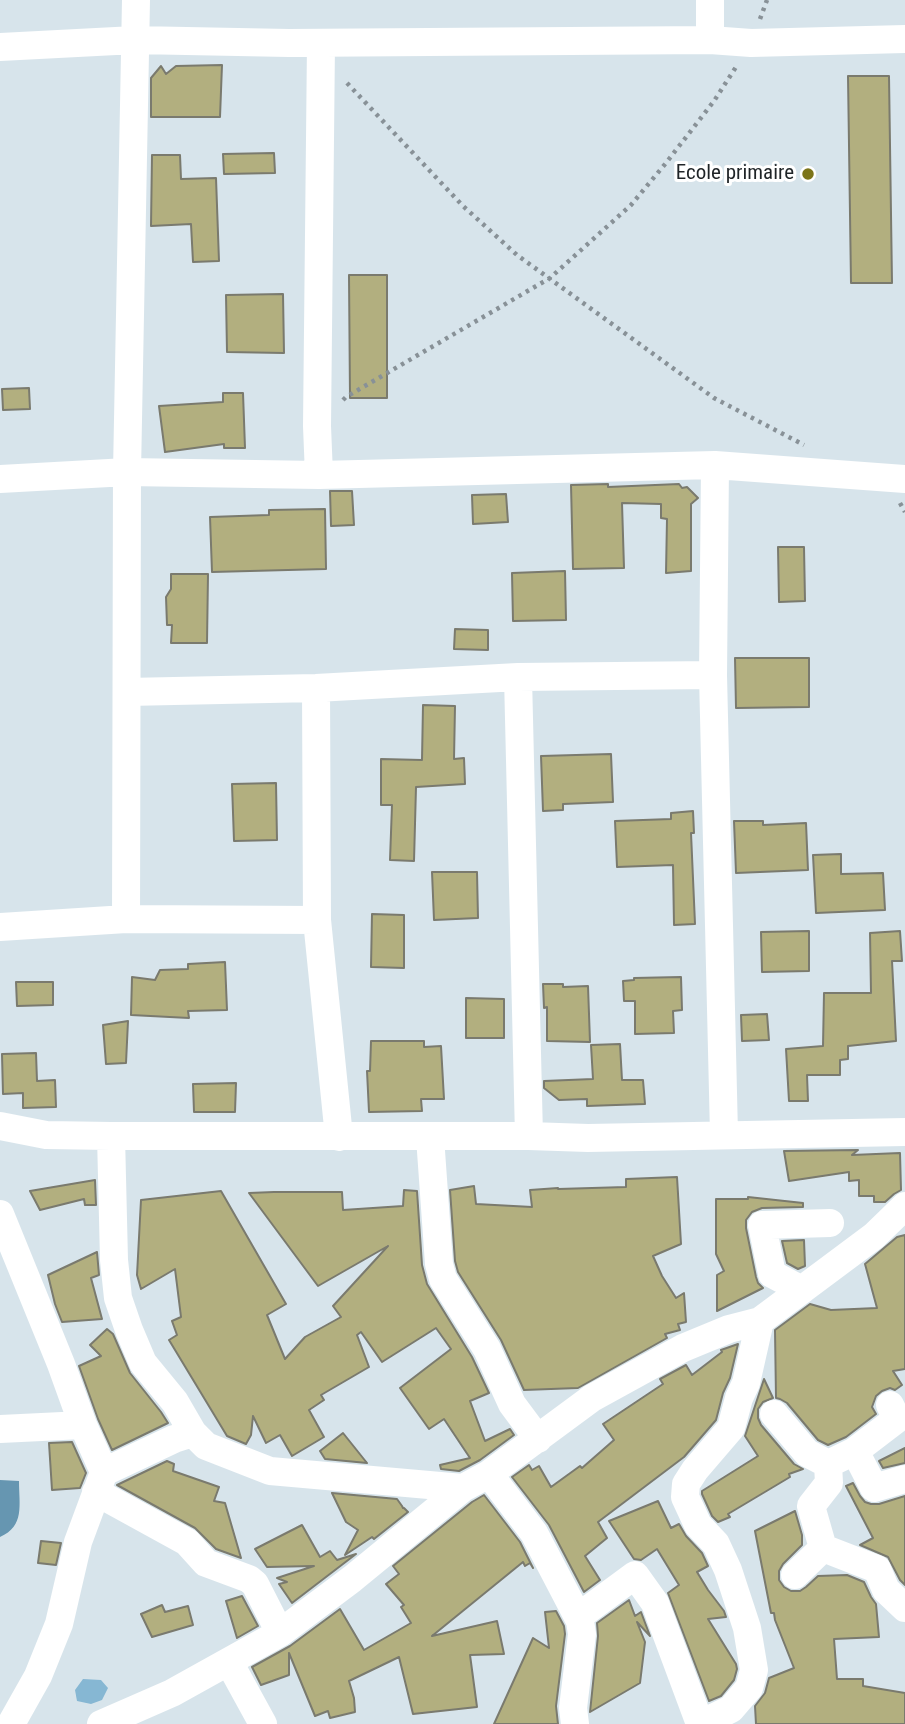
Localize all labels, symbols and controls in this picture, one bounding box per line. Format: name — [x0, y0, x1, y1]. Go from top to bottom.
place label: Ecole primaire — [676, 161, 794, 187]
marker: Ecole primaire — [800, 166, 816, 182]

